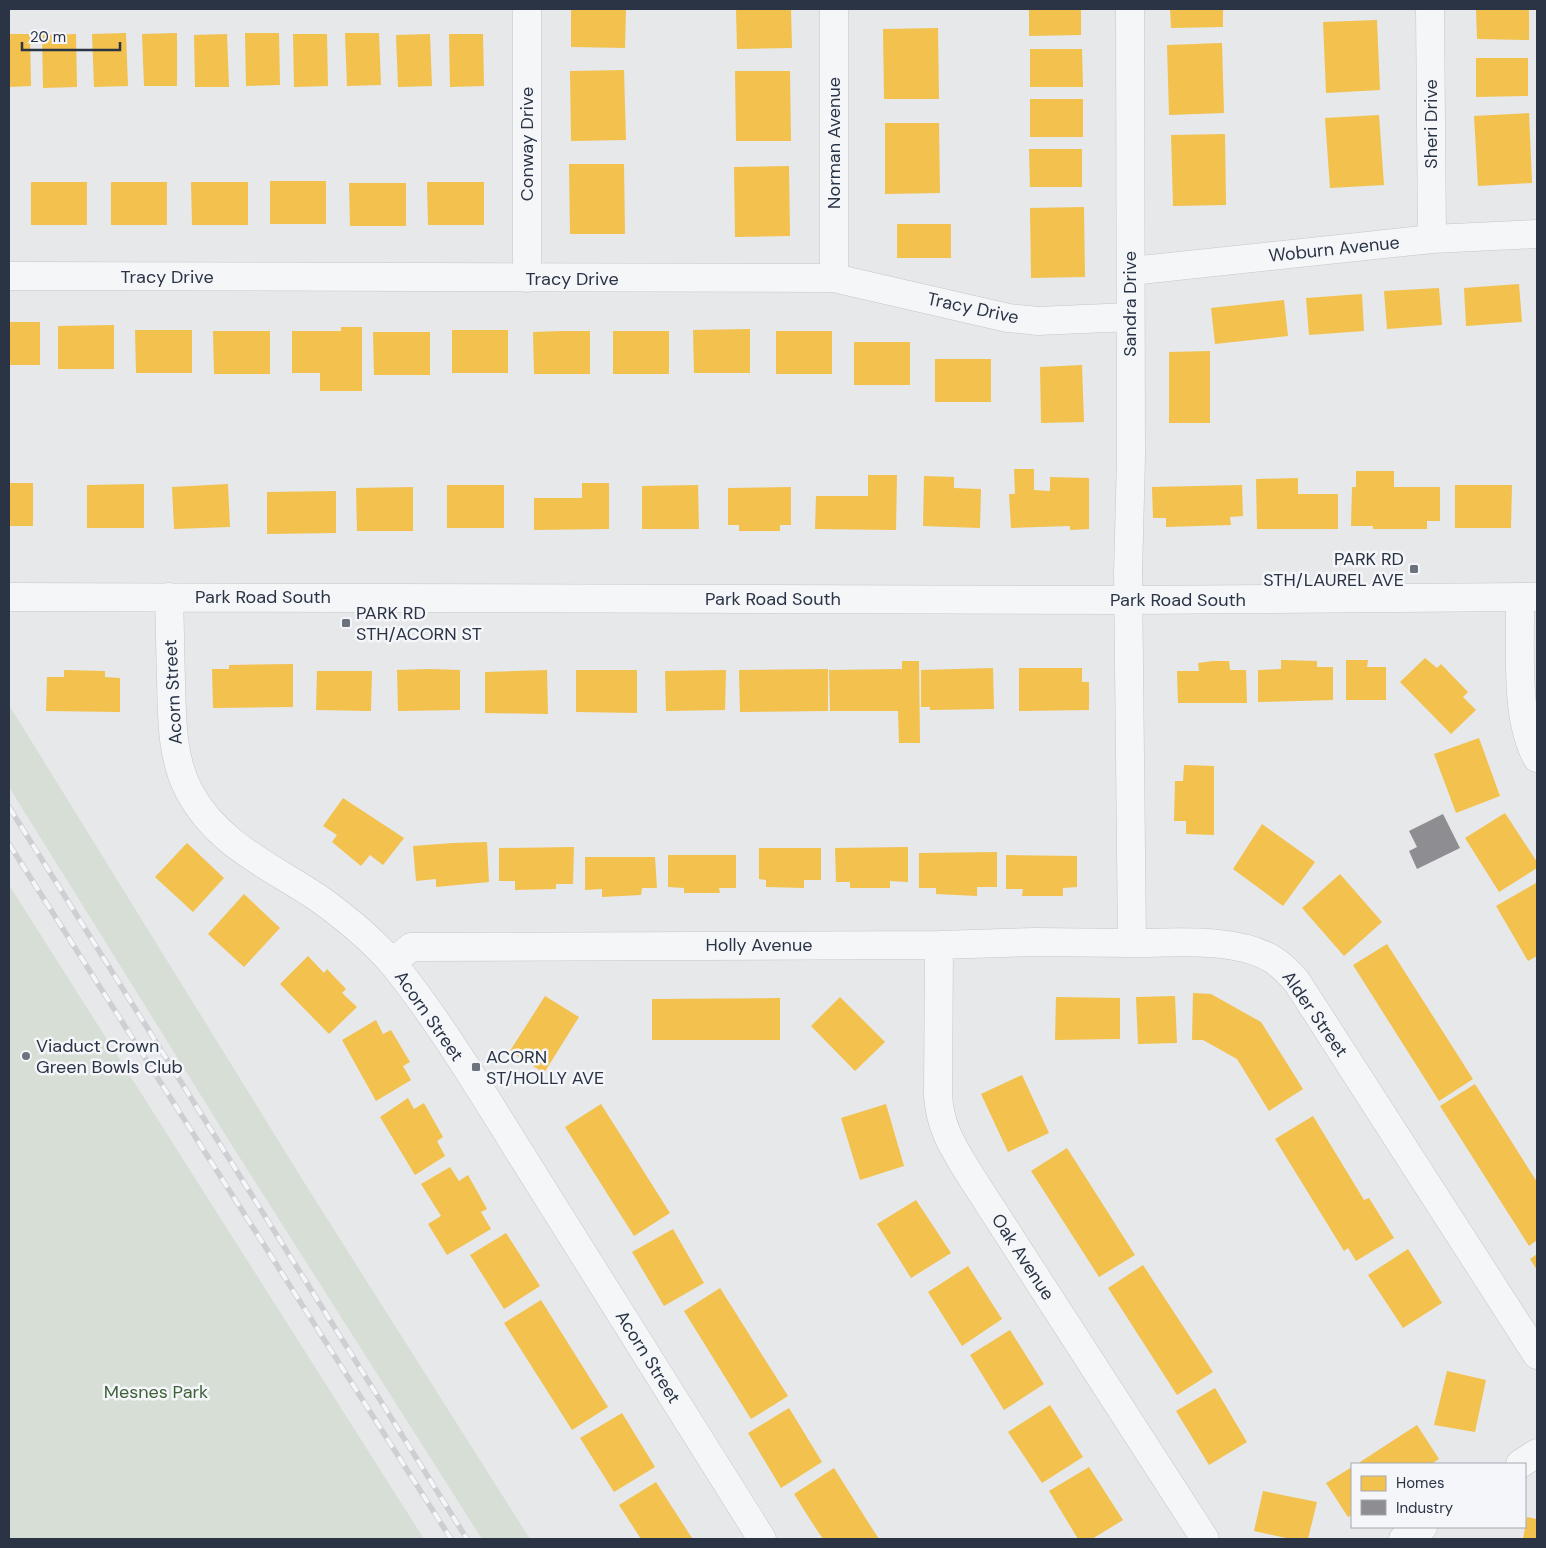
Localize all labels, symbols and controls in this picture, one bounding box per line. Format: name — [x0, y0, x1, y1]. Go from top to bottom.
scale bar — [22, 20, 120, 52]
text: 20 m — [30, 27, 66, 47]
street label: Norman Avenue — [822, 77, 846, 209]
street label: Sheri Drive — [1419, 79, 1443, 169]
street label: Conway Drive — [515, 87, 539, 201]
street label: Woburn Avenue — [1267, 230, 1401, 268]
street label: Sandra Drive — [1118, 251, 1142, 357]
street label: Tracy Drive — [120, 265, 214, 289]
street label: Tracy Drive — [525, 267, 619, 291]
street label: Tracy Drive — [925, 287, 1021, 329]
place label: PARK RD STH/LAUREL AVE — [1263, 547, 1404, 592]
marker: PARK RD STH/LAUREL AVE — [1408, 563, 1420, 575]
street label: Park Road South — [195, 585, 331, 609]
street label: Park Road South — [705, 587, 841, 611]
street label: Park Road South — [1110, 588, 1246, 612]
place label: PARK RD STH/ACORN ST — [356, 601, 482, 646]
marker: PARK RD STH/ACORN ST — [340, 617, 352, 629]
street label: Acorn Street — [158, 639, 188, 745]
street label: Holly Avenue — [706, 933, 812, 957]
street label: Acorn Street — [389, 966, 469, 1066]
street label: Alder Street — [1277, 966, 1353, 1062]
place label: Viaduct Crown Green Bowls Club — [36, 1034, 183, 1079]
place label: ACORN ST/HOLLY AVE — [486, 1045, 604, 1090]
marker: Viaduct Crown Green Bowls Club — [20, 1050, 32, 1062]
marker: ACORN ST/HOLLY AVE — [470, 1061, 482, 1073]
street label: Oak Avenue — [986, 1209, 1060, 1305]
street label: Acorn Street — [610, 1306, 686, 1408]
park label: Mesnes Park — [104, 1380, 208, 1404]
legend — [1351, 1463, 1526, 1528]
text: Homes — [1396, 1473, 1445, 1493]
text: Industry — [1396, 1498, 1454, 1518]

